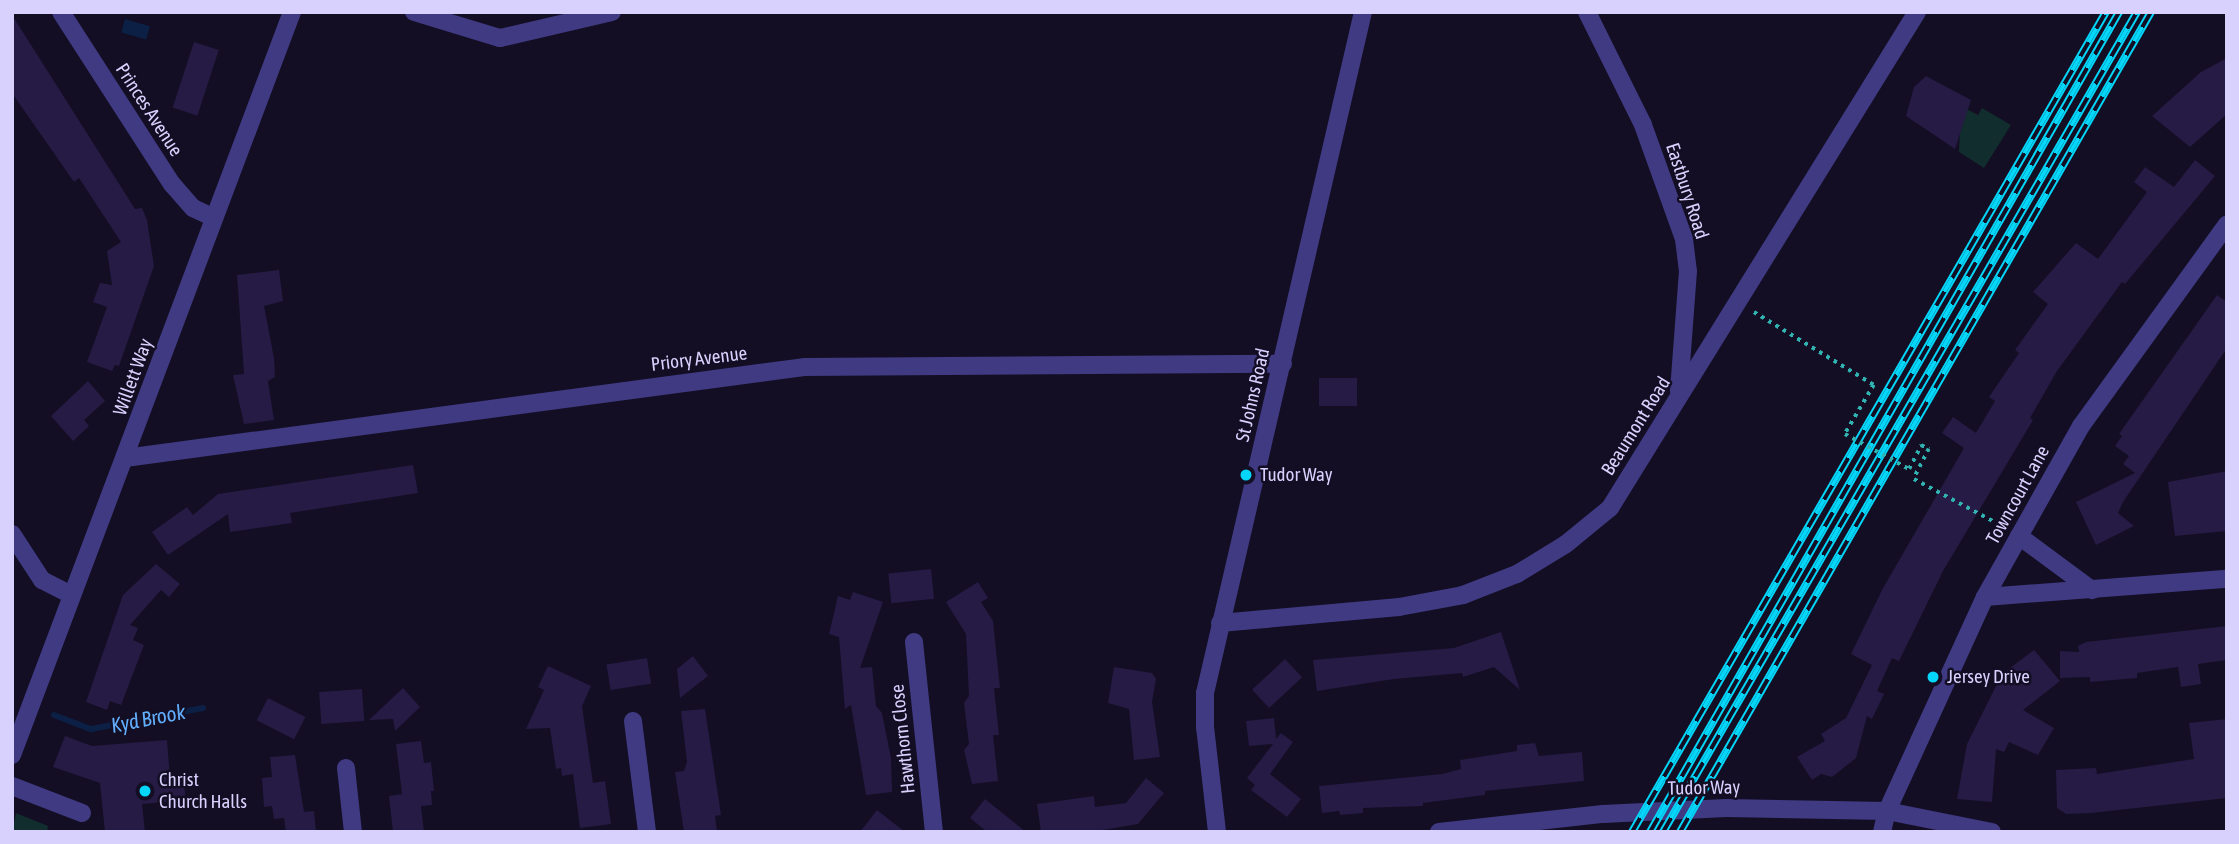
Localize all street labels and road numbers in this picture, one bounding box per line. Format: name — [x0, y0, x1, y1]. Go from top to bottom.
street label: Princes Avenue — [111, 59, 187, 161]
street label: Eastbury Road — [1661, 140, 1713, 242]
street label: Willett Way — [109, 335, 157, 419]
street label: Priory Avenue — [650, 342, 748, 376]
street label: St Johns Road — [1231, 346, 1275, 444]
street label: Beaumont Road — [1597, 373, 1675, 479]
street label: Towncourt Lane — [1982, 442, 2054, 548]
street label: Hawthorn Close — [886, 683, 920, 795]
street label: Tudor Way — [1668, 776, 1740, 800]

